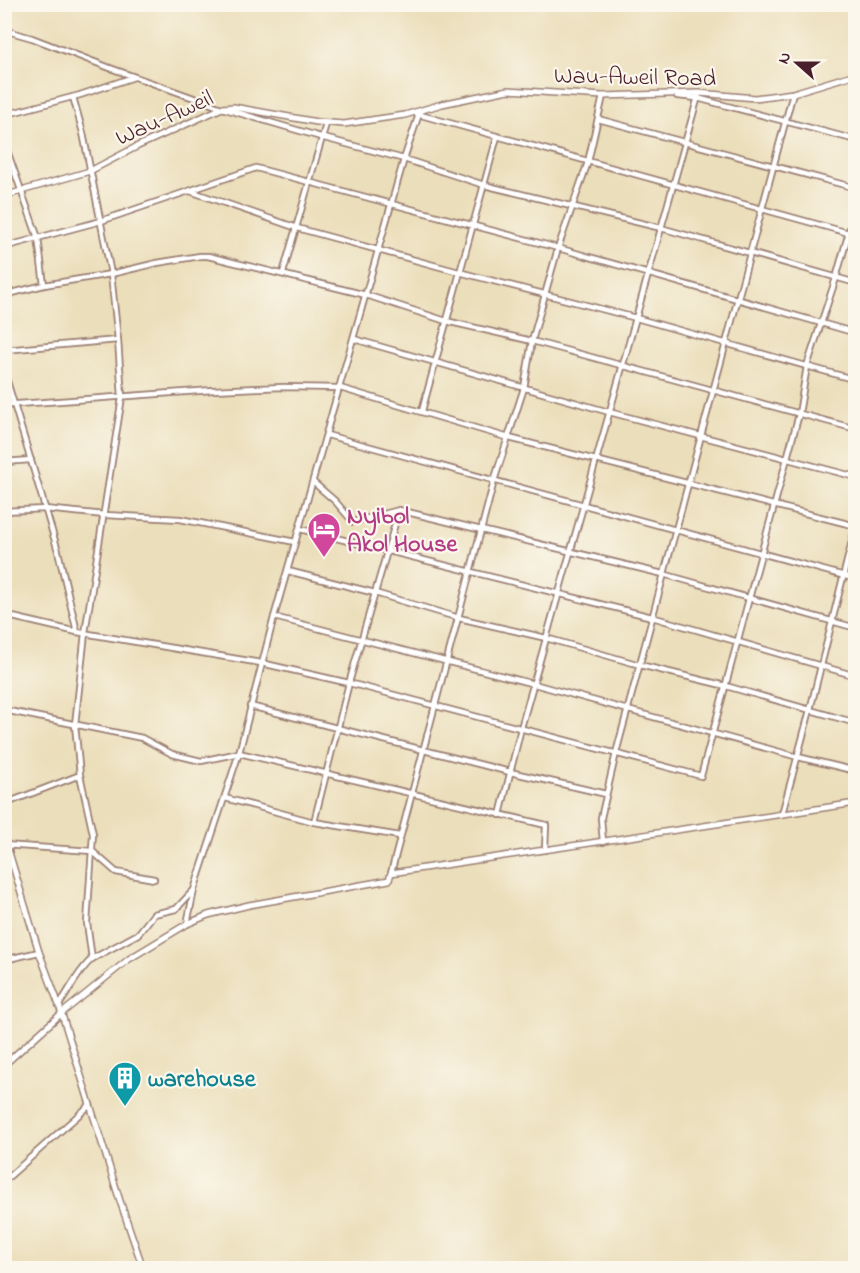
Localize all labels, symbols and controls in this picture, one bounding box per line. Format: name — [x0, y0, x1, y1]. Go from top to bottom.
north arrow — [767, 33, 827, 93]
text: N — [772, 49, 798, 68]
street label: Wau-Aweil Road — [554, 60, 717, 97]
street label: Wau-Aweil — [110, 82, 220, 156]
place label: Nyibol Akol House — [347, 500, 458, 563]
hotel icon: Nyibol Akol House — [306, 511, 342, 558]
building icon: warehouse — [107, 1060, 143, 1107]
place label: warehouse — [148, 1063, 257, 1098]

